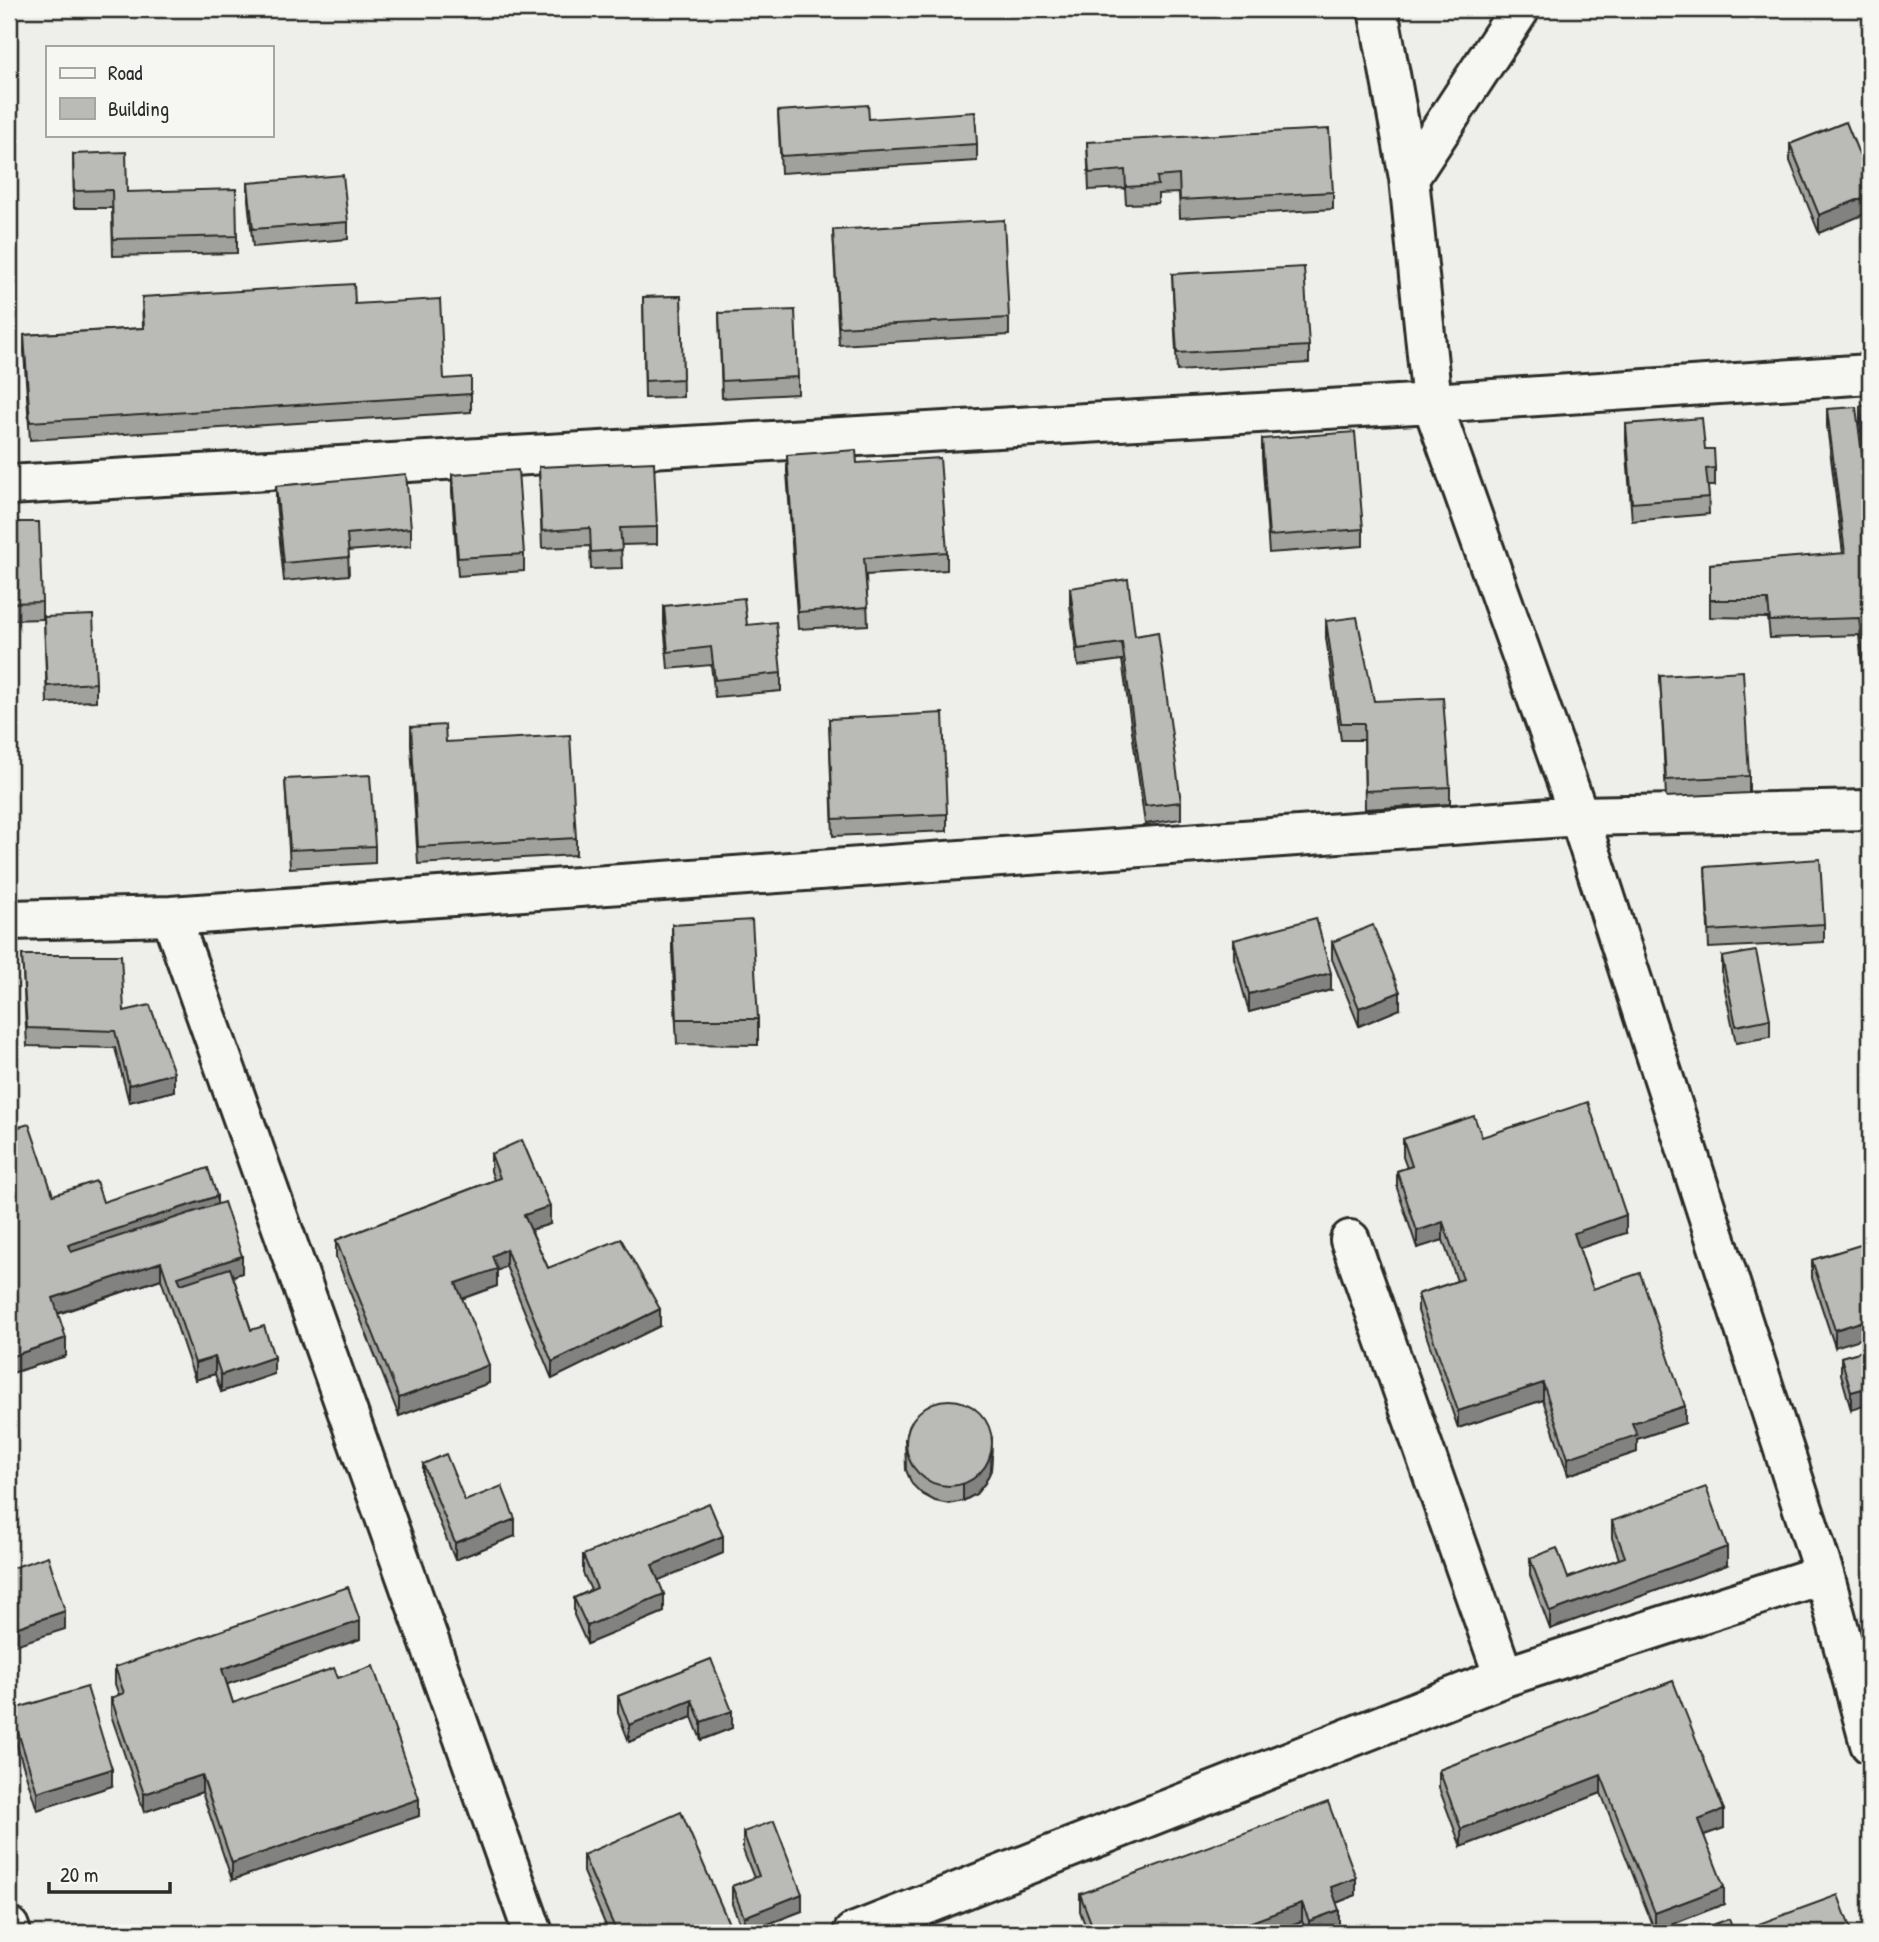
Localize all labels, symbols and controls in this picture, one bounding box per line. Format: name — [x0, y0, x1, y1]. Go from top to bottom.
legend — [46, 46, 273, 136]
text: Road — [108, 58, 142, 87]
text: Building — [108, 94, 169, 123]
scale bar — [49, 1851, 170, 1895]
text: 20 m — [60, 1860, 98, 1889]

